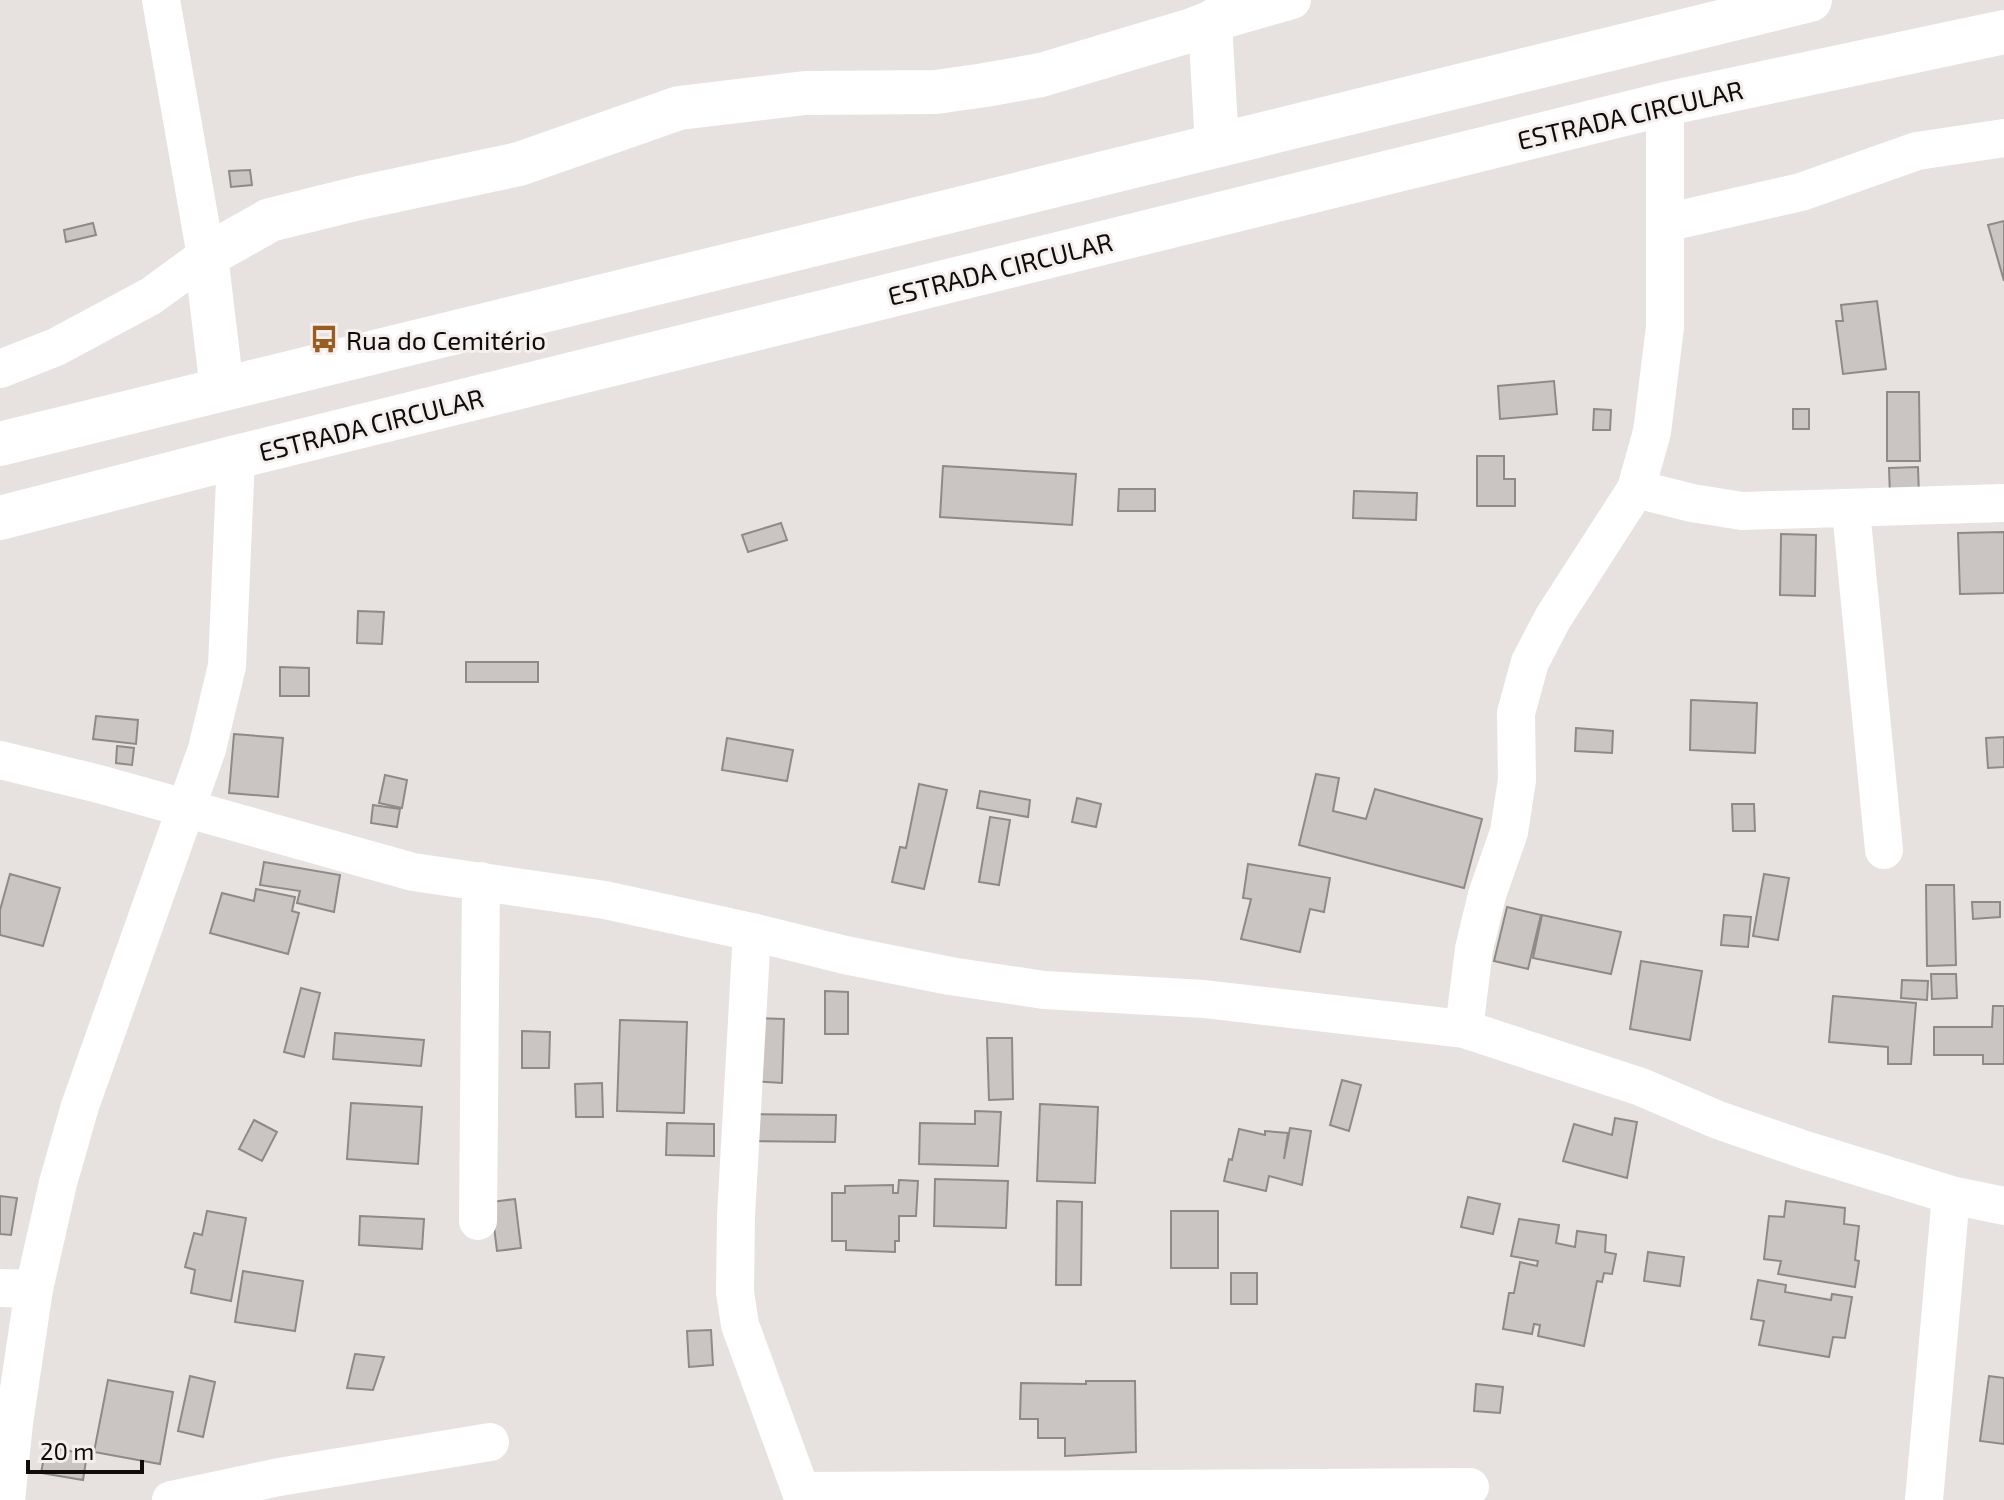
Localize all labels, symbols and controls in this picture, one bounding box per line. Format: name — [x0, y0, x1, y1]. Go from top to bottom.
street label: ESTRADA CIRCULAR — [1514, 73, 1746, 155]
street label: ESTRADA CIRCULAR — [884, 225, 1116, 311]
bus stop icon: Rua do Cemitério — [309, 324, 339, 354]
place label: Rua do Cemitério — [346, 324, 546, 355]
street label: ESTRADA CIRCULAR — [255, 381, 487, 467]
scale bar — [28, 1424, 142, 1474]
text: 20 m — [40, 1436, 94, 1465]

